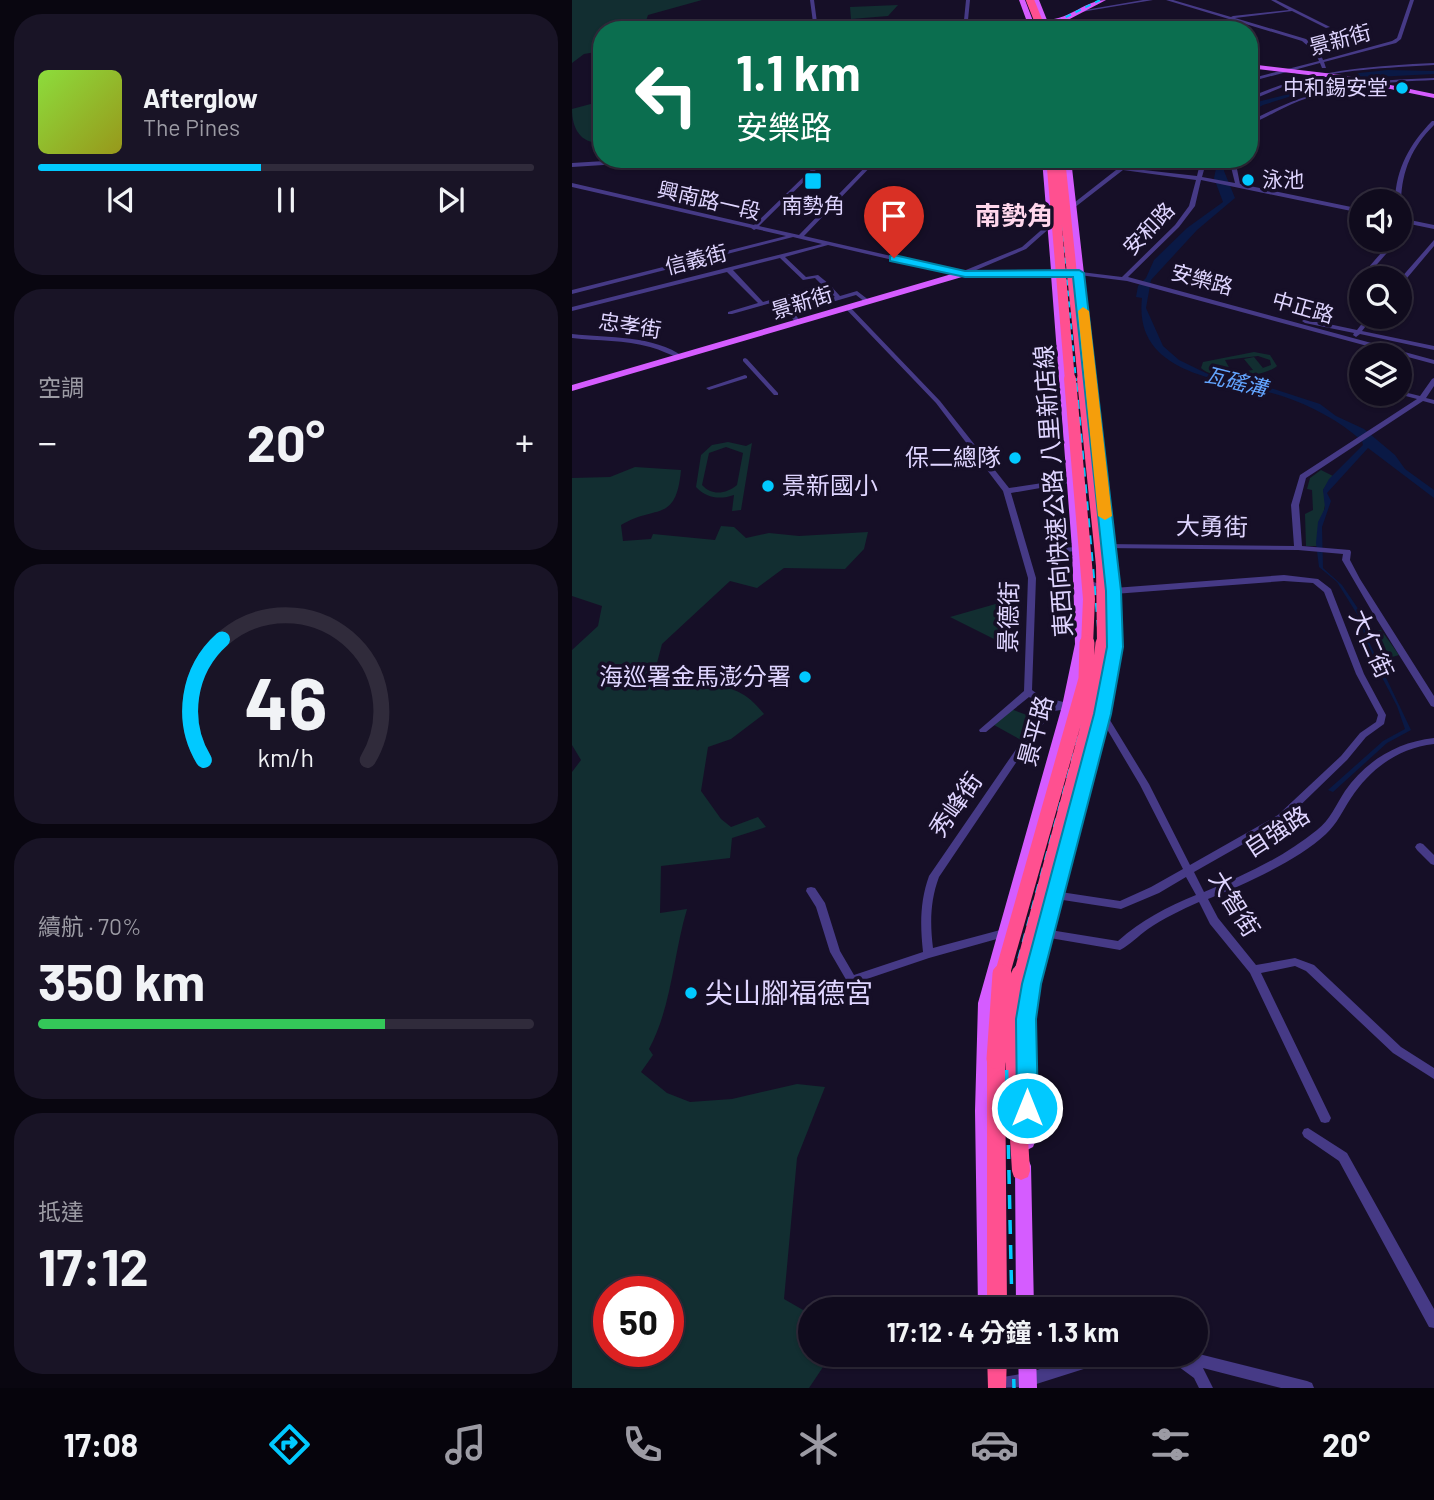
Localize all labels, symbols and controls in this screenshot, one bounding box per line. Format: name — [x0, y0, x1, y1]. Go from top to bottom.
street label: 景新街 — [1306, 18, 1373, 59]
text: 1.1 km — [736, 42, 861, 101]
icon: left — [621, 49, 712, 140]
place label: 中和錫安堂 — [1283, 74, 1388, 99]
marker: 中和錫安堂 — [1394, 80, 1410, 96]
text: Afterglow — [143, 82, 258, 113]
text: 安樂路 — [736, 107, 832, 145]
text: The Pines — [143, 113, 240, 141]
place label: 泳池 — [1262, 166, 1304, 191]
marker: 南勢角 — [803, 171, 823, 191]
marker: 泳池 — [1240, 172, 1256, 188]
street label: 興南路一段 — [655, 176, 763, 224]
icon: previous — [102, 181, 140, 219]
icon: pause — [267, 181, 305, 219]
icon: next — [432, 181, 470, 219]
pin — [864, 186, 924, 258]
map controls — [1349, 189, 1412, 406]
button: sound — [1349, 189, 1412, 252]
place label: 南勢角 — [782, 192, 845, 217]
icon: arrive — [875, 197, 913, 235]
street label: 安和路 — [1117, 197, 1179, 259]
district label: 南勢角 — [975, 199, 1053, 230]
street label: 信義街 — [662, 239, 729, 278]
street label: 安樂路 — [1169, 258, 1236, 299]
button: search — [1349, 266, 1412, 329]
street label: 景新街 — [768, 280, 835, 323]
street label: 中正路 — [1270, 286, 1337, 327]
street label: 忠孝街 — [597, 307, 663, 342]
button: layers — [1349, 343, 1412, 406]
street label: 東西向快速公路 八里新店線 — [1028, 344, 1077, 638]
water label: 瓦磘溝 — [1203, 361, 1273, 401]
text: 空調 — [38, 373, 84, 401]
text: 20° — [247, 410, 325, 472]
text: − — [38, 418, 57, 464]
text: + — [515, 418, 534, 464]
place label: 保二總隊 — [905, 442, 1001, 471]
marker: 保二總隊 — [1007, 450, 1023, 466]
place label: 景新國小 — [782, 470, 878, 499]
marker: 景新國小 — [760, 478, 776, 494]
street label: 大勇街 — [1176, 510, 1248, 541]
street label: 景德街 — [992, 581, 1023, 653]
street label: 大仁街 — [1344, 605, 1400, 682]
text: 46 — [244, 657, 328, 745]
place label: 海巡署金馬澎分署 — [599, 661, 791, 690]
marker: 海巡署金馬澎分署 — [797, 669, 813, 685]
street label: 景平路 — [1011, 692, 1058, 769]
text: km/h — [258, 742, 314, 772]
street label: 秀峰街 — [922, 766, 987, 842]
street label: 自強路 — [1238, 799, 1314, 863]
street label: 大智街 — [1204, 865, 1267, 941]
text: 續航 · 70% — [38, 912, 141, 940]
text: 350 km — [38, 949, 205, 1011]
place label: 尖山腳福德宮 — [705, 975, 873, 1009]
marker: 尖山腳福德宮 — [683, 985, 699, 1001]
position arrow — [990, 1071, 1064, 1145]
text: 抵達 — [38, 1197, 84, 1225]
text: 17:12 — [38, 1234, 149, 1296]
speed limit sign: 50 — [593, 1276, 684, 1367]
text: 17:12 · 4 分鐘 · 1.3 km — [887, 1316, 1119, 1347]
icon: directions — [265, 1420, 314, 1469]
icon: music — [441, 1420, 490, 1469]
icon: phone — [618, 1420, 667, 1469]
icon: climate — [794, 1420, 843, 1469]
icon: car — [970, 1420, 1019, 1469]
icon: filters — [1146, 1420, 1195, 1469]
text: 17:08 — [64, 1425, 138, 1463]
text: 20° — [1322, 1425, 1370, 1463]

